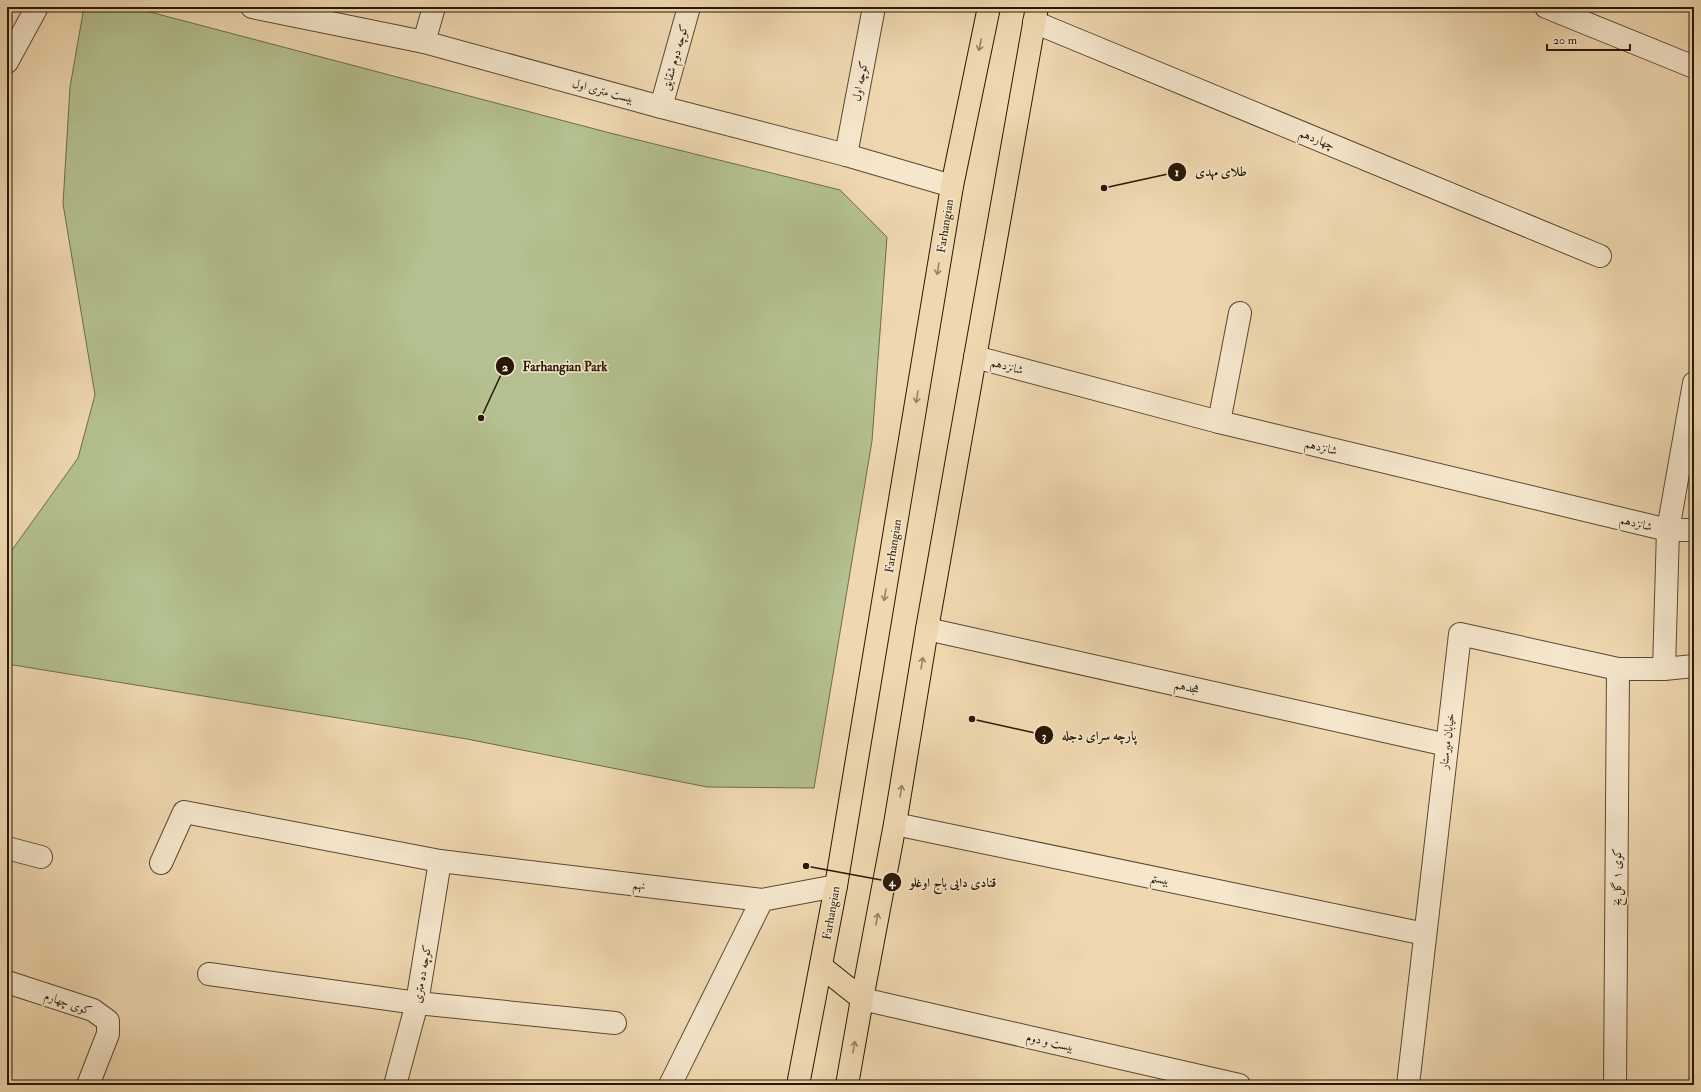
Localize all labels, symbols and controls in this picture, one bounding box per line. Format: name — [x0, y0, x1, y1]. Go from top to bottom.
street label: کوچه دوم شقایق — [659, 22, 695, 93]
scale bar — [1547, 26, 1630, 52]
text: 20 m — [1553, 33, 1578, 48]
one-way arrow — [976, 38, 984, 51]
street label: کوچه اول — [849, 59, 873, 103]
street label: بیست متری اول — [570, 76, 636, 107]
street label: چهاردهم — [1296, 126, 1337, 156]
callout: طلای مهدی — [1167, 159, 1255, 184]
text: طلای مهدی — [1195, 164, 1247, 181]
text: 1 — [1175, 165, 1179, 180]
street label: Farhangian — [934, 198, 957, 254]
one-way arrow — [934, 262, 942, 275]
callout: Farhangian Park — [495, 354, 616, 379]
street label: شانزدهم — [988, 355, 1025, 381]
text: Farhangian Park — [522, 359, 608, 376]
text: 2 — [502, 360, 508, 375]
one-way arrow — [913, 390, 921, 403]
street label: شانزدهم — [1302, 436, 1339, 462]
street label: شانزدهم — [1617, 512, 1654, 538]
street label: Farhangian — [882, 518, 905, 574]
one-way arrow — [881, 588, 889, 601]
one-way arrow — [918, 656, 926, 669]
street label: هجدهم — [1172, 677, 1201, 701]
street label: خیابان میرستار — [1436, 712, 1458, 771]
callout: پارچه سرای دجله — [1034, 723, 1145, 748]
text: پارچه سرای دجله — [1062, 728, 1138, 745]
text: 3 — [1042, 729, 1047, 744]
one-way arrow — [897, 785, 905, 798]
street label: کوی ۱ گل یخ — [1609, 848, 1627, 906]
callout: قنادی دایی باج اوغلو — [882, 870, 1005, 895]
street label: بیستم — [1148, 870, 1171, 893]
text: 4 — [888, 875, 897, 890]
text: قنادی دایی باج اوغلو — [908, 875, 997, 895]
street label: نهم — [631, 877, 646, 897]
street label: Farhangian — [819, 885, 844, 941]
one-way arrow — [874, 913, 882, 926]
street label: کوچه ده متری — [410, 944, 436, 1005]
street label: کوی چهارم — [41, 988, 94, 1021]
street label: بیست و دوم — [1024, 1030, 1075, 1058]
one-way arrow — [850, 1040, 858, 1053]

